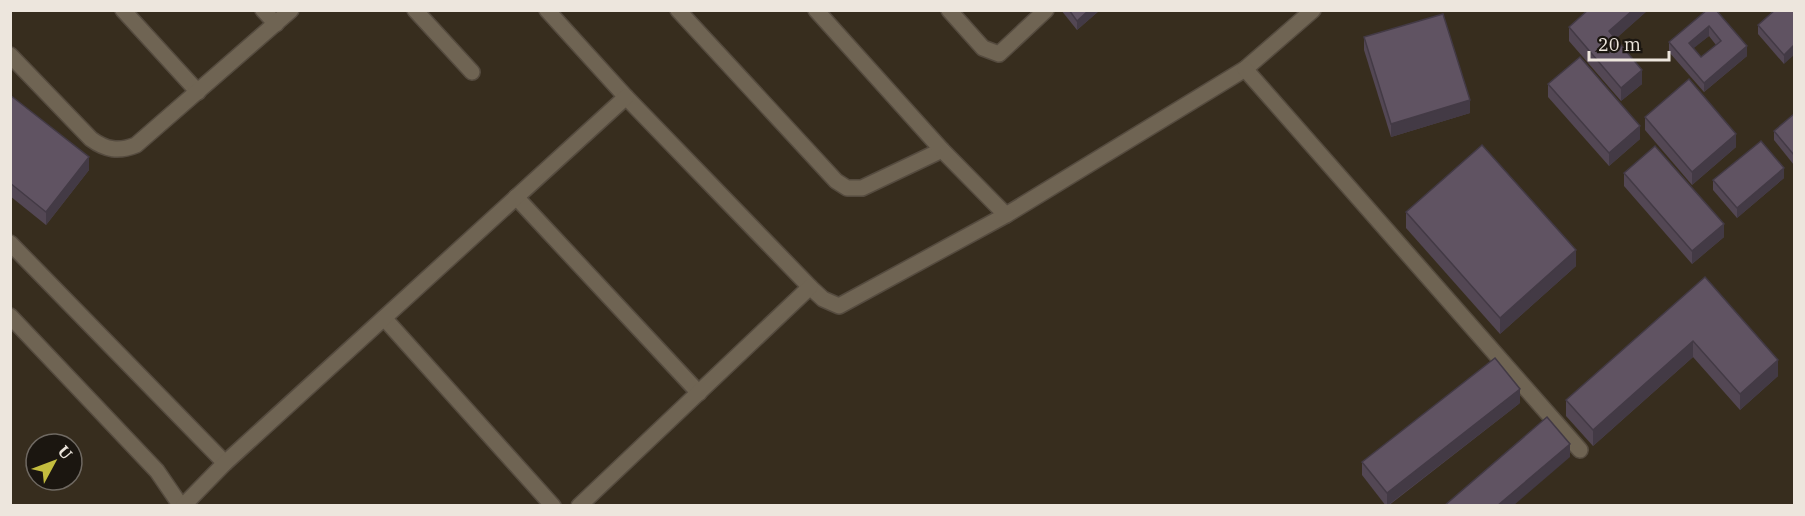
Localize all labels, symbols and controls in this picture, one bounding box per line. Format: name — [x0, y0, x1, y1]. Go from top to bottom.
scale bar — [1589, 24, 1668, 62]
text: 20 m — [1598, 33, 1641, 56]
north arrow — [24, 432, 84, 492]
text: U — [54, 441, 77, 463]

